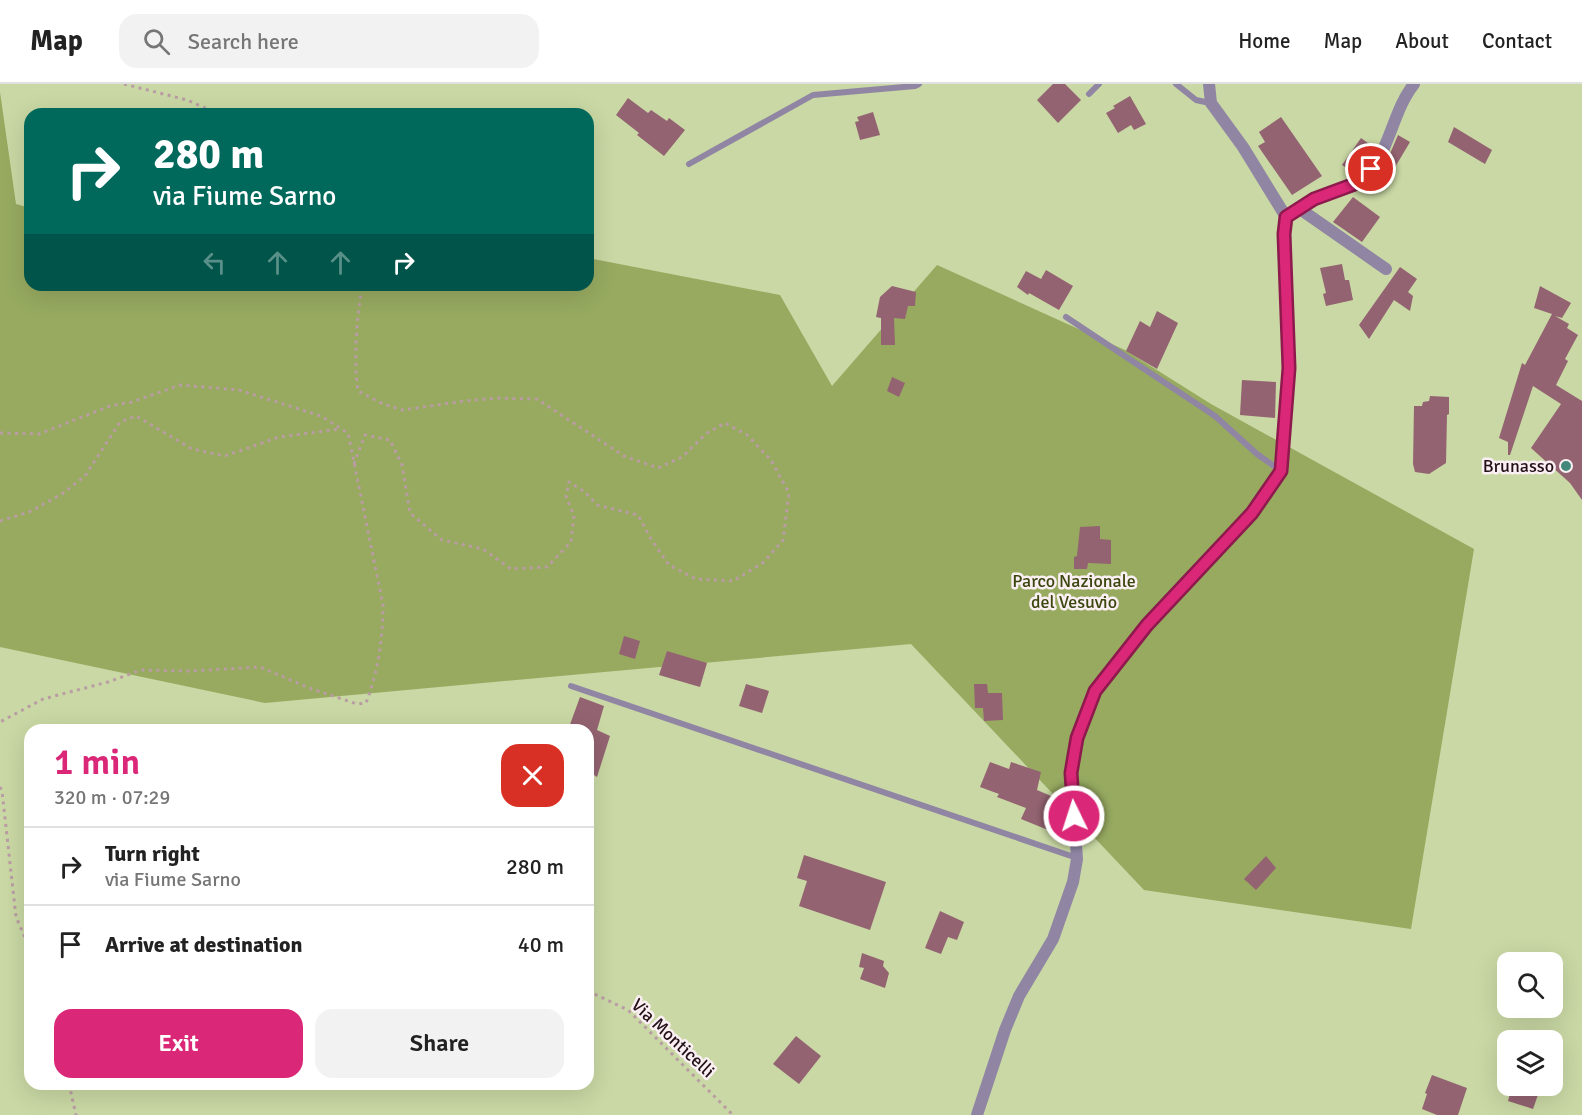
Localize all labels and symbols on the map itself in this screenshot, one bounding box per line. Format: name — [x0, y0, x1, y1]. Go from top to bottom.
pin — [1345, 143, 1396, 194]
place label: Brunasso — [1483, 455, 1554, 477]
marker: Brunasso — [1559, 459, 1573, 473]
park label: Parco Nazionale del Vesuvio — [1012, 570, 1136, 613]
position arrow — [1042, 784, 1106, 848]
street label: Via Monticelli — [627, 994, 719, 1082]

